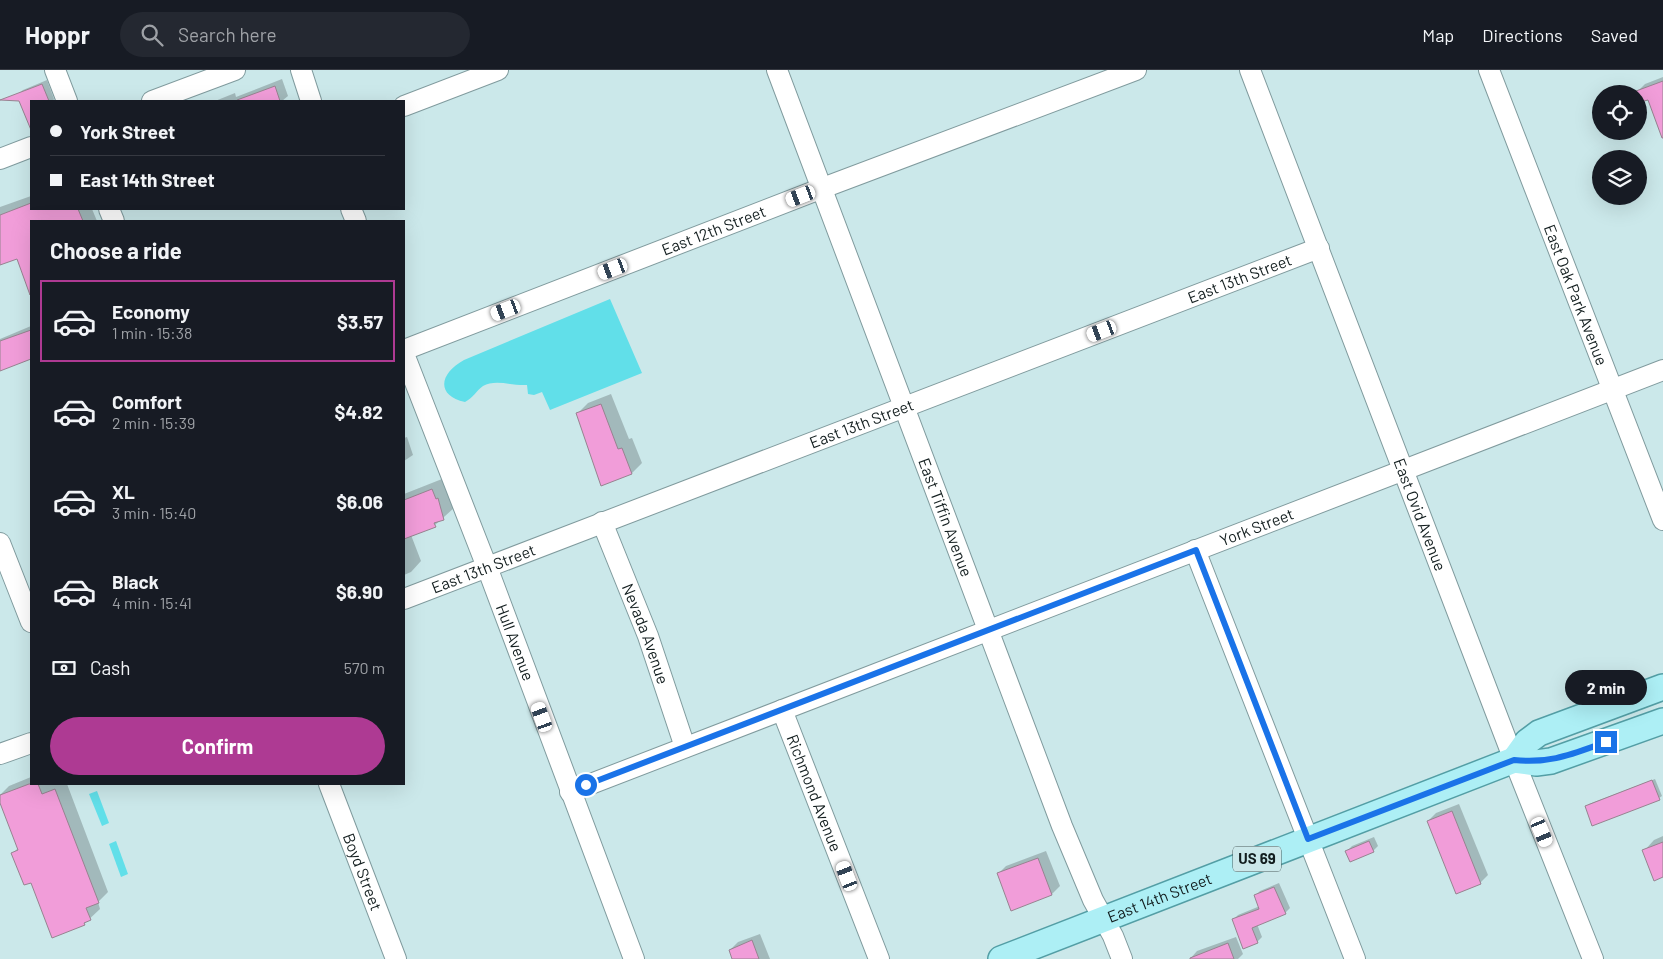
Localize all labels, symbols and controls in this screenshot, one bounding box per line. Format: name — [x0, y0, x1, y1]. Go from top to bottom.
search box — [120, 12, 470, 57]
text: Hoppr — [25, 20, 90, 49]
icon: search — [138, 21, 166, 49]
text: Search here — [178, 23, 277, 46]
text: Map — [1422, 24, 1454, 46]
text: Directions — [1482, 24, 1563, 46]
text: Saved — [1591, 24, 1638, 46]
map controls — [1592, 85, 1647, 205]
button: locate — [1592, 85, 1647, 140]
text: York Street — [80, 120, 175, 143]
button: layers — [1592, 150, 1647, 205]
text: East 14th Street — [80, 168, 215, 191]
car — [784, 184, 817, 208]
street label: East 12th Street — [659, 201, 768, 258]
street label: East Oak Park Avenue — [1541, 221, 1612, 368]
text: Choose a ride — [50, 237, 182, 263]
street label: East 13th Street — [1185, 249, 1294, 307]
car — [596, 257, 629, 281]
car — [489, 298, 522, 322]
icon: car — [52, 299, 97, 344]
text: Economy — [112, 300, 190, 323]
text: $3.57 — [337, 310, 383, 333]
car — [1085, 319, 1118, 343]
text: 1 min · 15:38 — [112, 323, 192, 342]
icon: car — [52, 389, 97, 434]
text: Comfort — [112, 390, 182, 413]
street label: East 13th Street — [807, 394, 916, 452]
text: $4.82 — [335, 400, 383, 423]
text: 2 min · 15:39 — [112, 413, 195, 432]
street label: East Tiffin Avenue — [915, 455, 977, 579]
street label: East Ovid Avenue — [1390, 455, 1451, 573]
icon: car — [52, 479, 97, 524]
text: XL — [112, 480, 135, 503]
text: $6.06 — [336, 490, 383, 513]
text: 3 min · 15:40 — [112, 503, 196, 522]
street label: York Street — [1217, 504, 1296, 549]
street label: East 13th Street — [429, 540, 538, 597]
icon: car — [52, 569, 97, 614]
text: Black — [112, 570, 159, 593]
text: $6.90 — [336, 580, 383, 603]
street label: Nevada Avenue — [619, 580, 673, 686]
text: 4 min · 15:41 — [112, 593, 192, 612]
street label: Hull Avenue — [493, 601, 539, 683]
icon: cash — [50, 654, 78, 682]
text: Cash — [90, 656, 131, 679]
text: 570 m — [344, 658, 385, 677]
callout: 2 min — [1565, 670, 1647, 704]
text: 2 min — [1587, 678, 1625, 697]
car — [529, 700, 554, 734]
button: Confirm — [50, 717, 385, 775]
route end — [1595, 731, 1617, 753]
street label: Richmond Avenue — [783, 732, 846, 854]
route start — [575, 774, 597, 796]
car — [1529, 815, 1554, 849]
street label: Boyd Street — [340, 830, 386, 913]
road number: US 69 — [1233, 846, 1281, 872]
car — [834, 859, 859, 893]
street label: East 14th Street — [1104, 868, 1214, 926]

